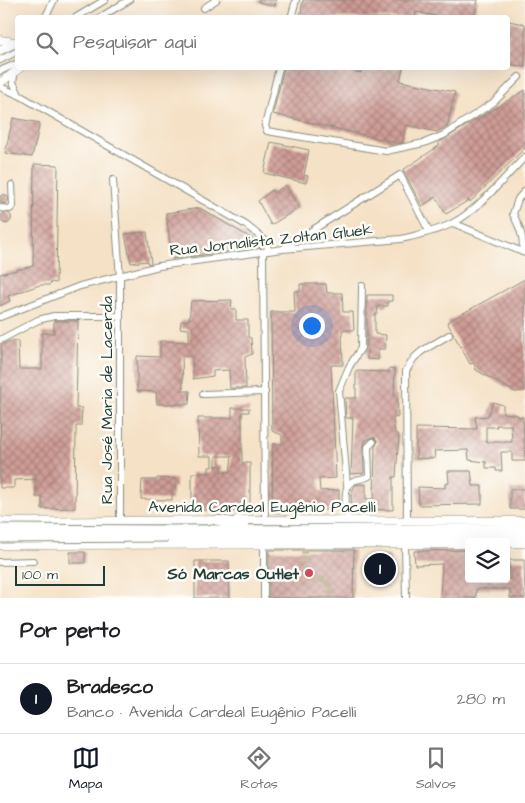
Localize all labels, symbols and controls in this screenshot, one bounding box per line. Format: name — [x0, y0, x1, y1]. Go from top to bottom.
search box — [15, 15, 510, 70]
icon: search — [33, 29, 61, 57]
text: Pesquisar aqui — [73, 29, 196, 56]
street label: Rua Jornalista Zoltan Gluek — [169, 218, 374, 262]
street label: Rua José Maria de Lacerda — [96, 296, 118, 504]
your location — [299, 313, 325, 339]
street label: Avenida Cardeal Eugênio Pacelli — [148, 496, 376, 519]
map controls — [465, 538, 510, 583]
button: layers — [465, 538, 510, 583]
pin: 1 — [364, 550, 396, 588]
scale bar — [15, 563, 105, 586]
place label: Só Marcas Outlet — [166, 563, 300, 585]
text: 100 m — [22, 565, 58, 585]
marker: Só Marcas Outlet — [303, 567, 315, 579]
text: Por perto — [20, 616, 120, 645]
text: Bradesco — [67, 674, 153, 701]
text: 1 — [35, 688, 37, 710]
text: 280 m — [457, 688, 505, 710]
text: Banco · Avenida Cardeal Eugênio Pacelli — [67, 701, 356, 723]
tab: Mapa — [69, 744, 102, 794]
tab: Rotas — [240, 744, 278, 794]
tab: Salvos — [416, 744, 456, 794]

